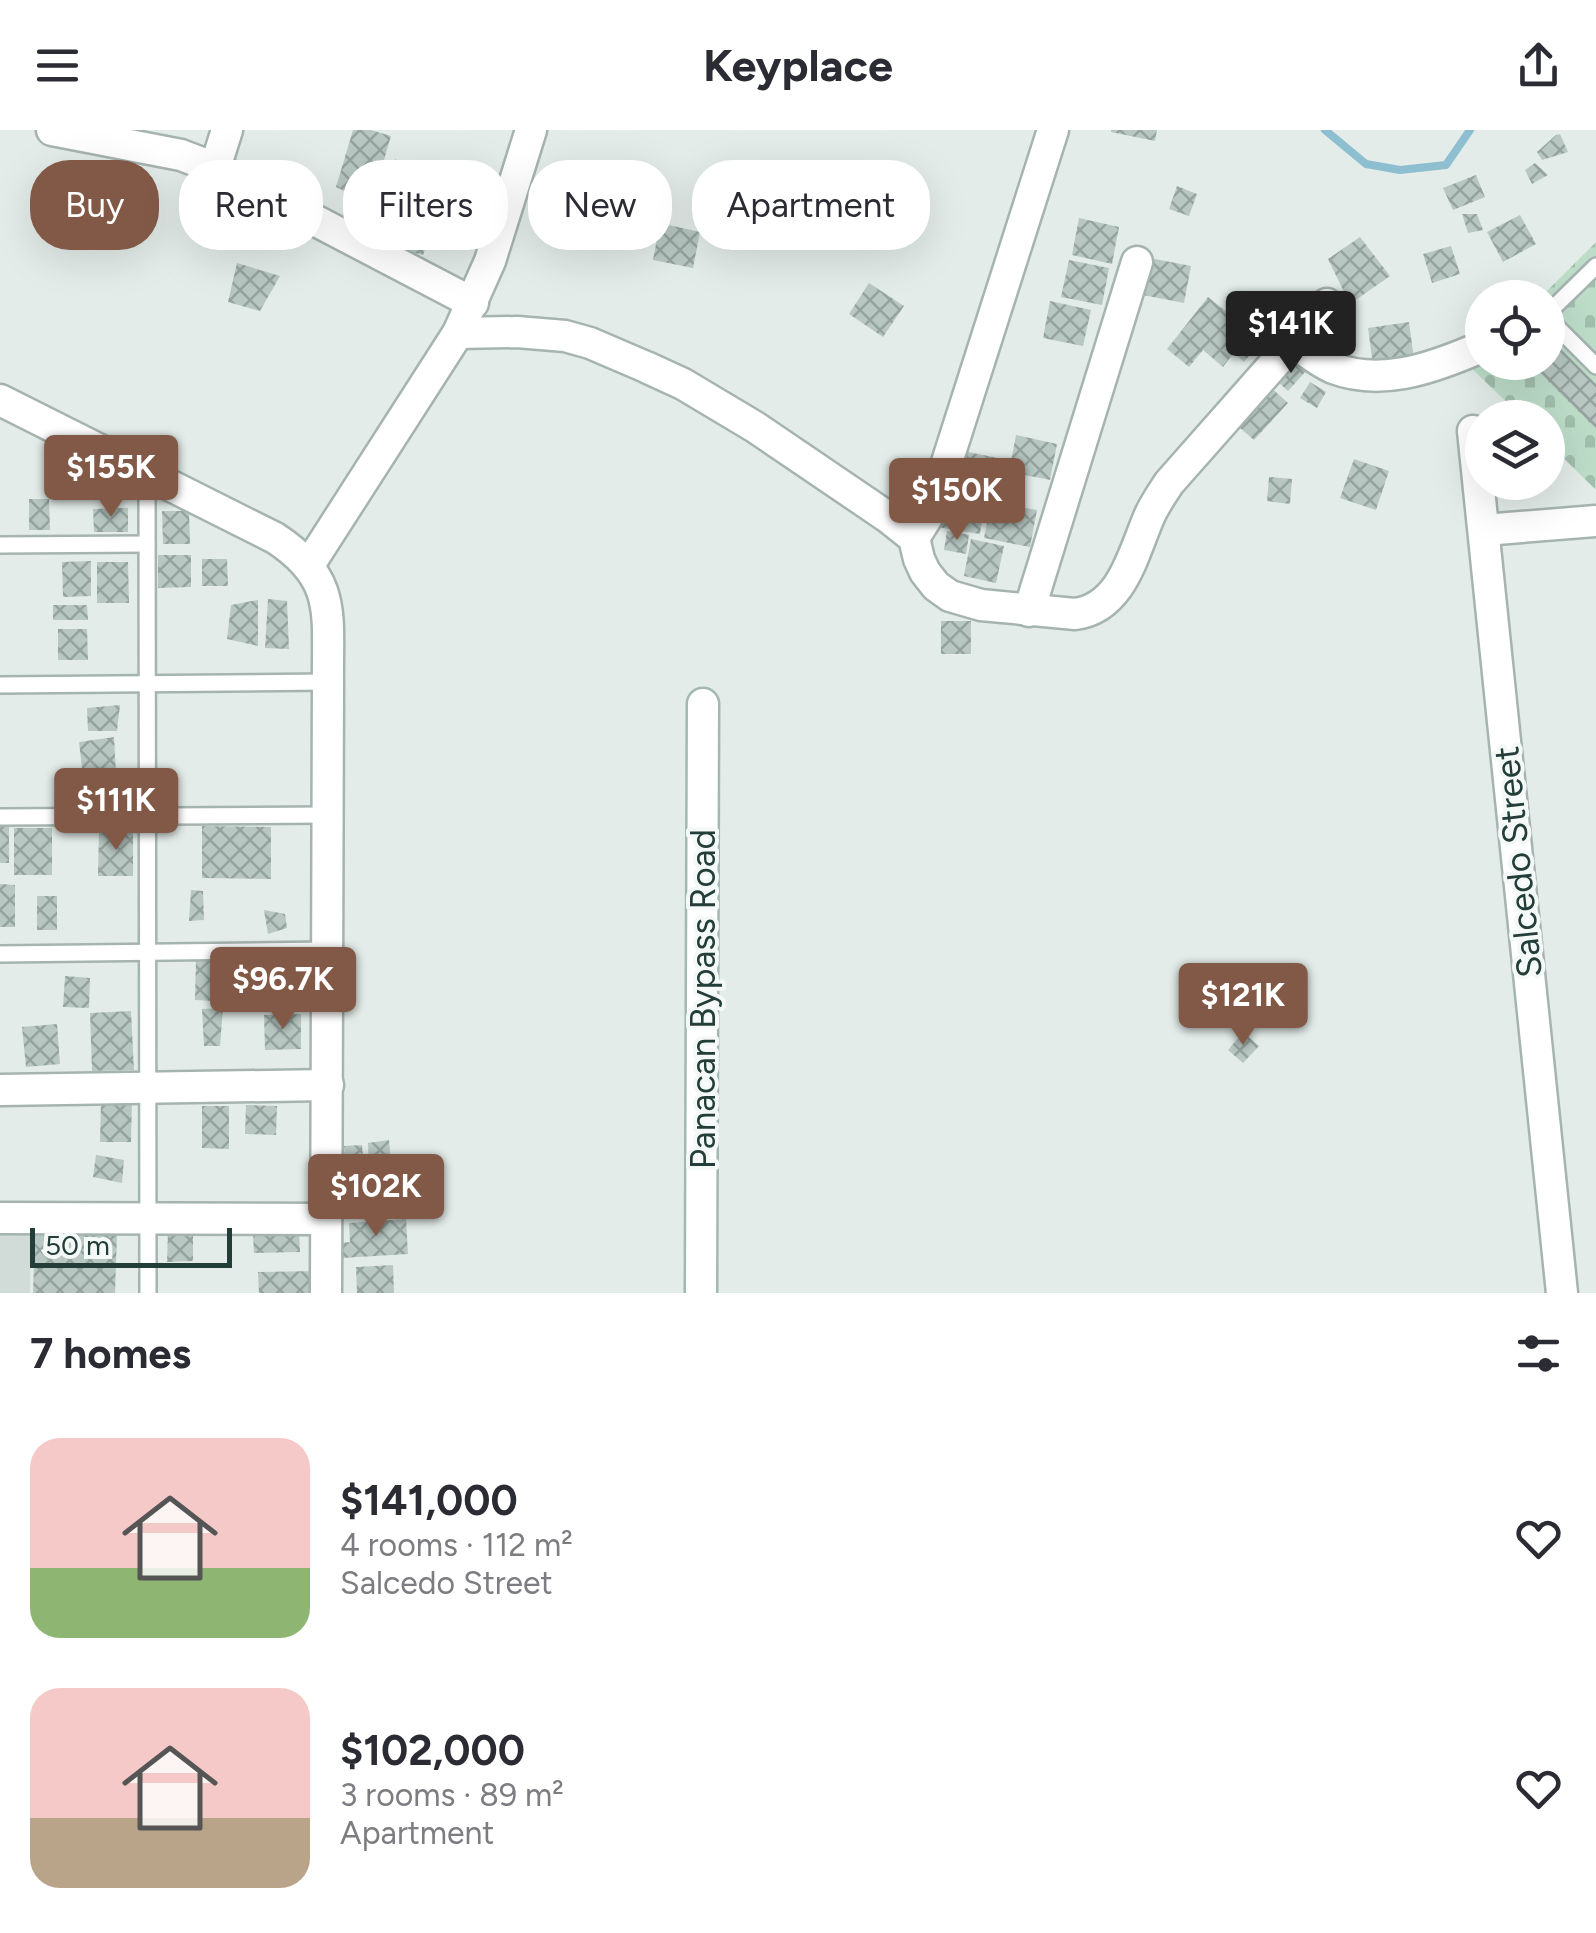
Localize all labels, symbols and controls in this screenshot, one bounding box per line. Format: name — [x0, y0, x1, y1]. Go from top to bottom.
icon: menu — [30, 38, 85, 93]
text: Keyplace — [703, 38, 893, 92]
icon: share — [1511, 38, 1566, 93]
chip: Buy — [30, 160, 159, 250]
chip: Rent — [179, 160, 323, 250]
chip: Filters — [343, 160, 508, 250]
chip: New — [528, 160, 672, 250]
chip: Apartment — [692, 160, 930, 250]
map controls — [1465, 280, 1565, 500]
button: locate — [1465, 280, 1565, 380]
pin: $141K — [1221, 291, 1361, 376]
text: $141K — [1248, 304, 1334, 342]
button: layers — [1465, 400, 1565, 500]
pin: $155K — [41, 435, 181, 520]
text: $155K — [66, 448, 156, 486]
pin: $150K — [887, 458, 1027, 543]
text: $150K — [911, 471, 1003, 509]
street label: Salcedo Street — [1485, 744, 1551, 980]
pin: $111K — [46, 768, 186, 853]
text: $111K — [76, 781, 156, 819]
street label: Panacan Bypass Road — [682, 829, 724, 1169]
pin: $96.7K — [202, 947, 364, 1032]
text: $96.7K — [232, 960, 334, 998]
pin: $121K — [1173, 963, 1313, 1048]
text: $121K — [1201, 976, 1285, 1014]
pin: $102K — [306, 1154, 446, 1239]
text: $102K — [330, 1167, 422, 1205]
scale bar — [30, 1223, 232, 1268]
text: 50 m — [45, 1228, 110, 1262]
icon: filters — [1511, 1326, 1566, 1381]
text: 7 homes — [30, 1328, 191, 1379]
text: $141,000 — [340, 1475, 518, 1526]
icon: home — [110, 1478, 230, 1598]
icon: heart — [1511, 1511, 1566, 1566]
text: 4 rooms · 112 m² — [340, 1526, 573, 1564]
text: Salcedo Street — [340, 1564, 553, 1602]
text: $102,000 — [340, 1725, 525, 1776]
icon: home — [110, 1728, 230, 1848]
icon: heart — [1511, 1761, 1566, 1816]
text: 3 rooms · 89 m² — [340, 1776, 564, 1814]
text: Apartment — [340, 1814, 494, 1852]

